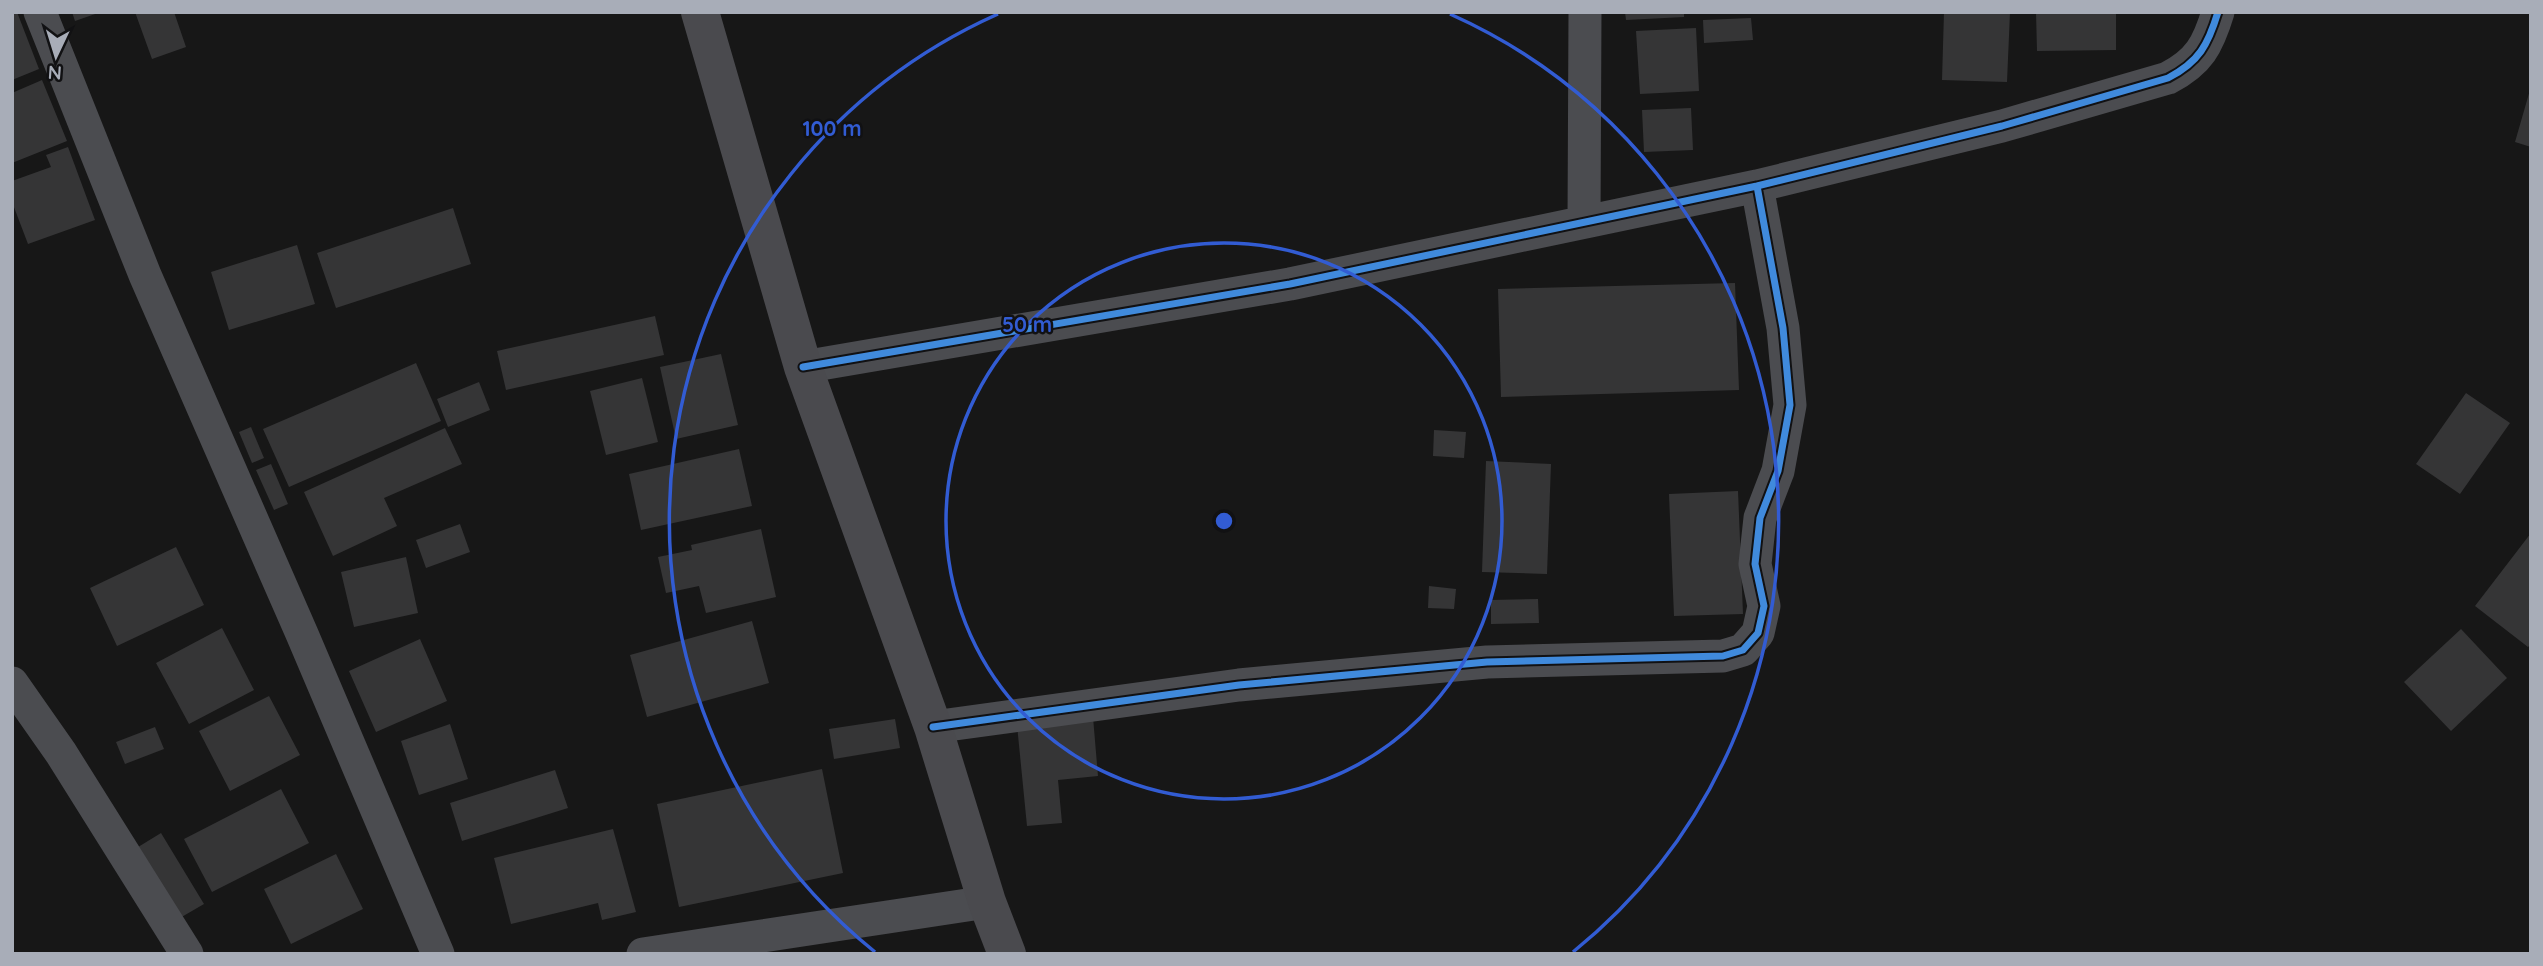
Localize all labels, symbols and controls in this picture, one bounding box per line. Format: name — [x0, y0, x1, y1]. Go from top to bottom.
north arrow — [21, 21, 91, 91]
text: N — [47, 61, 63, 85]
text: 100 m — [802, 115, 862, 141]
text: 50 m — [1002, 311, 1052, 337]
centre of rings — [1212, 509, 1236, 533]

